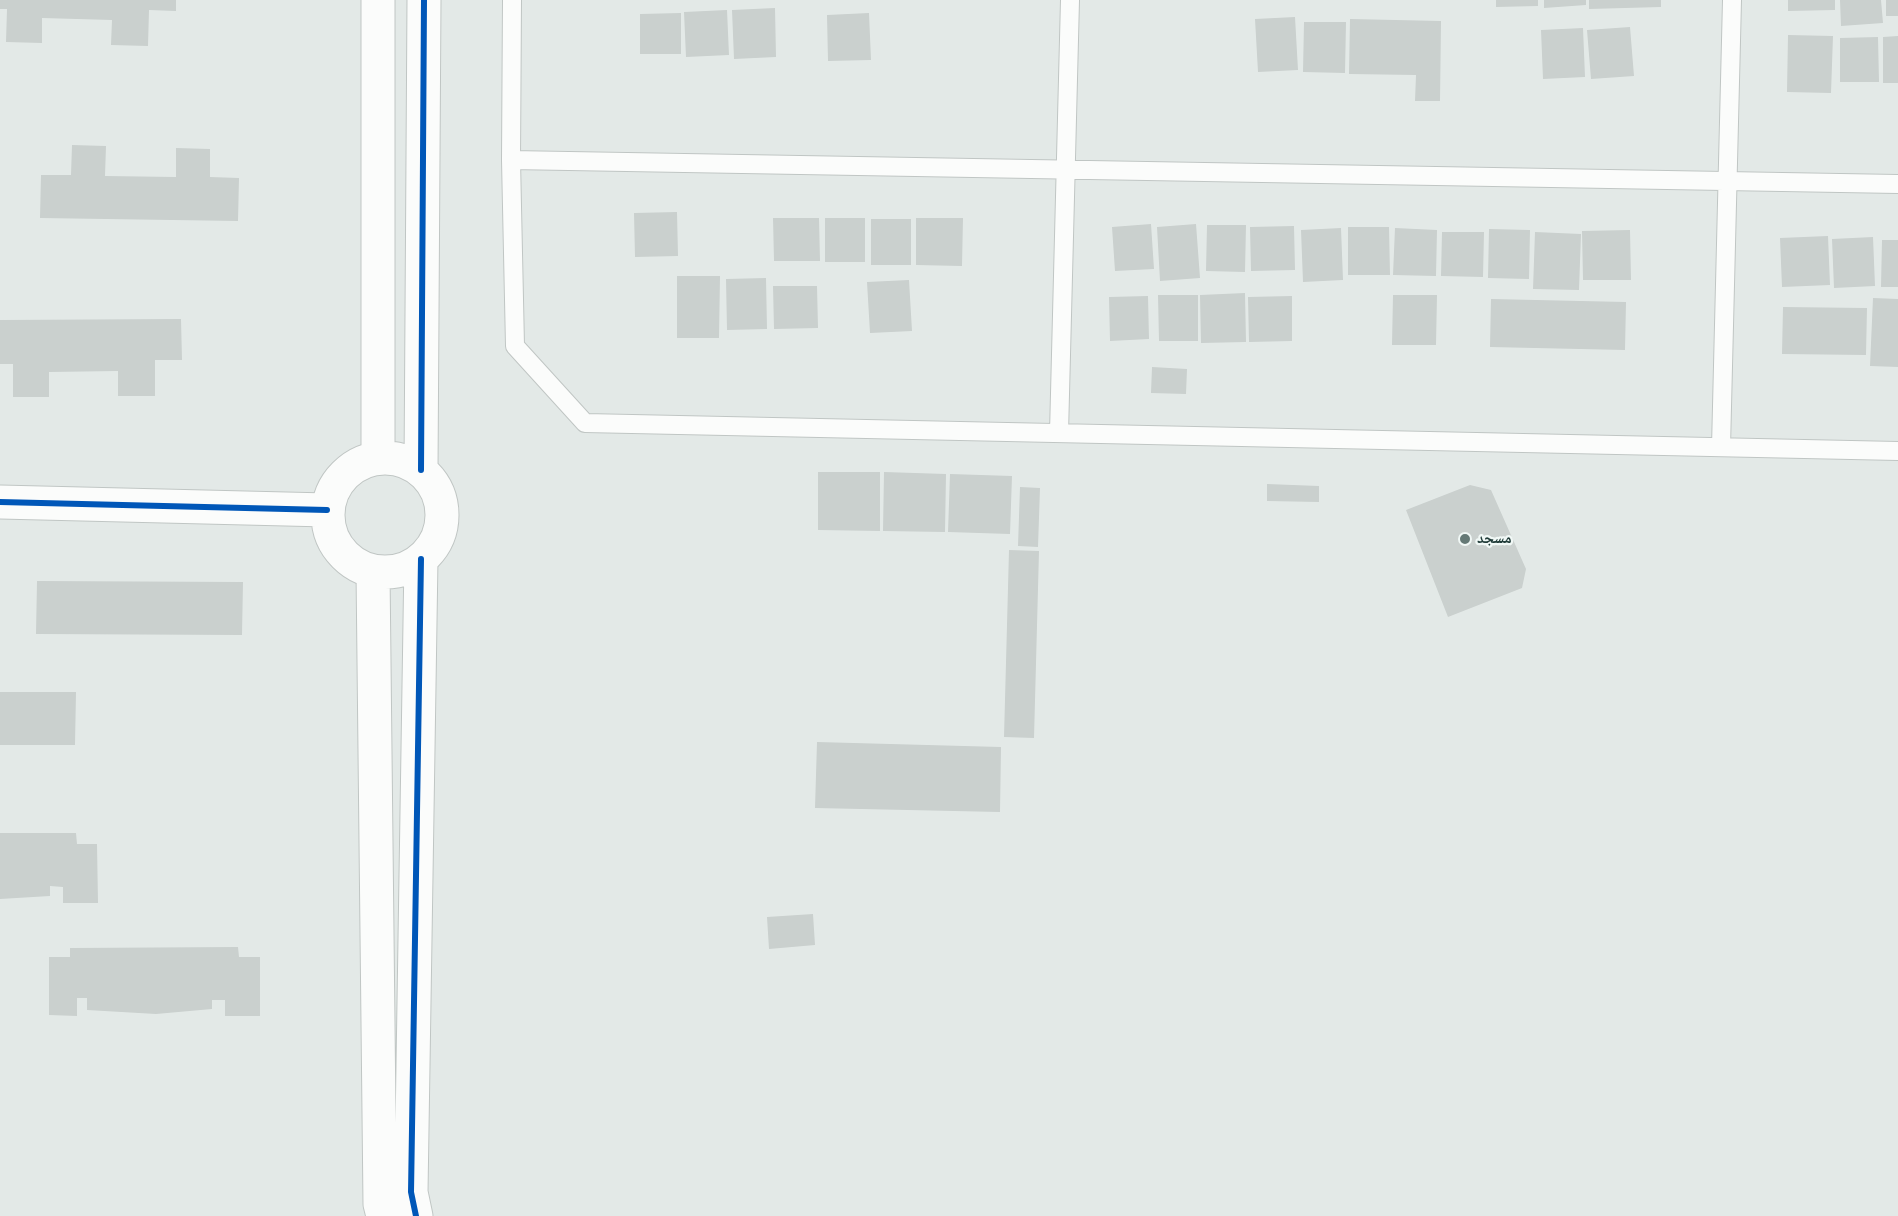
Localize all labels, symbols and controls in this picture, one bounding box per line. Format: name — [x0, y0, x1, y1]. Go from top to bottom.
place label: مسجد — [1477, 530, 1512, 548]
marker: مسجد — [1458, 532, 1472, 546]

